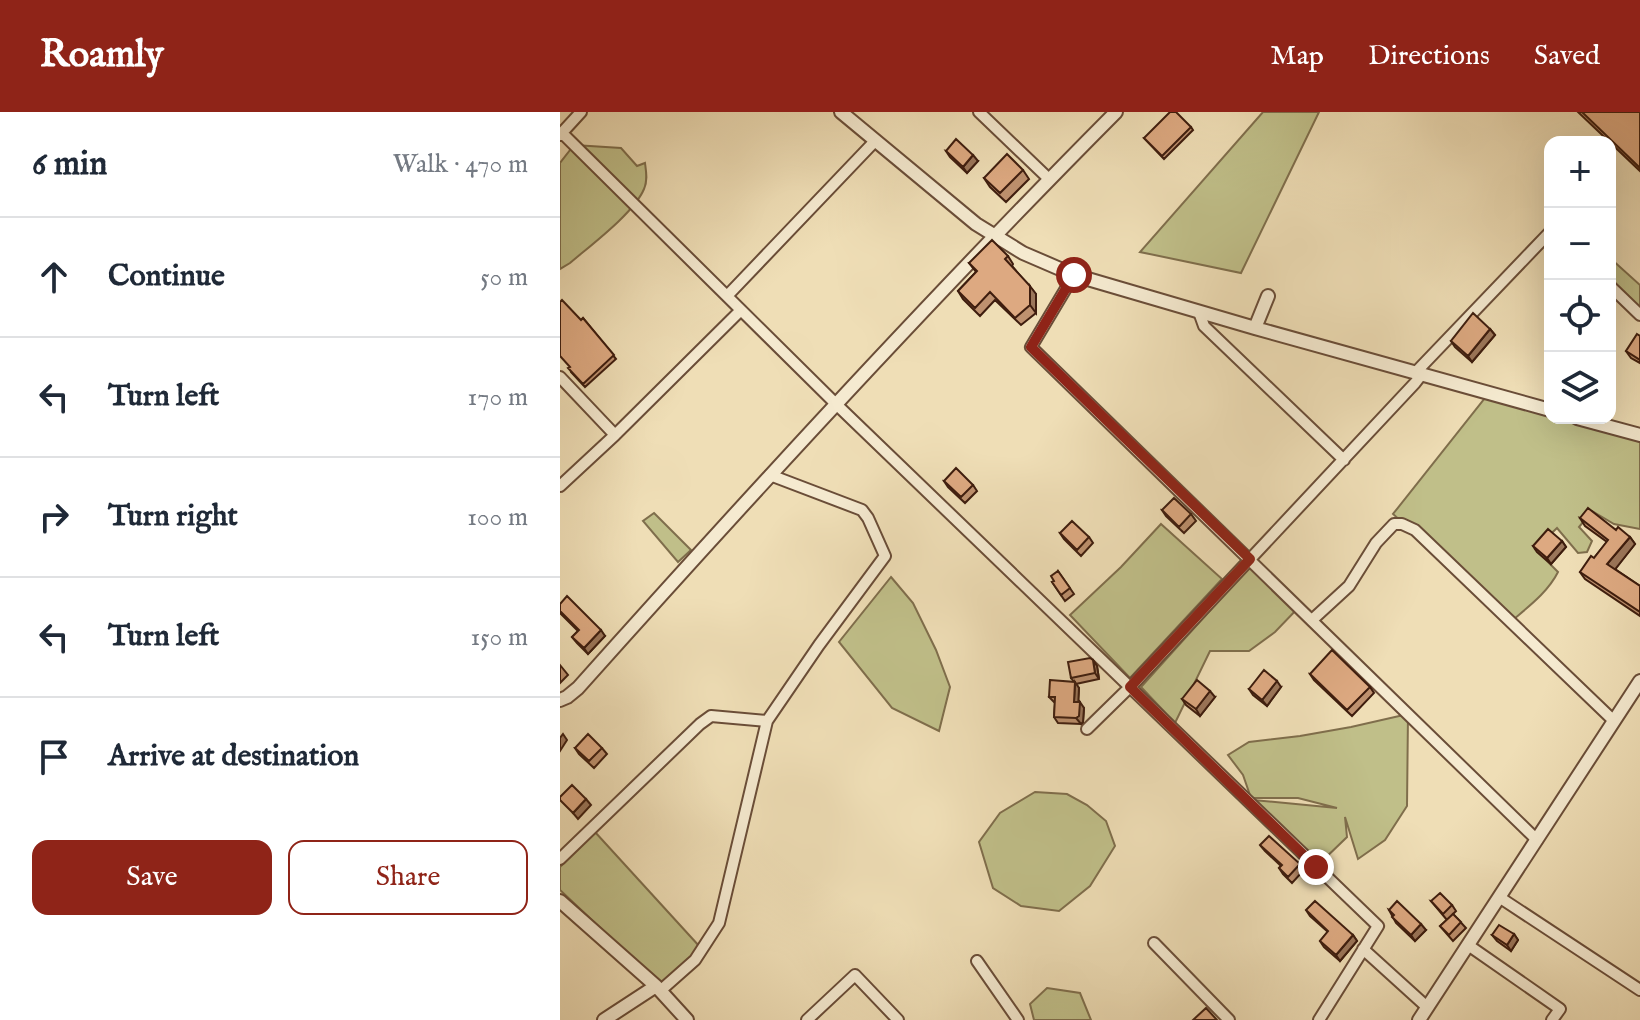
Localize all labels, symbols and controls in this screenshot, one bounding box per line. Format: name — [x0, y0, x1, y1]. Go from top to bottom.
text: Roamly — [40, 32, 164, 80]
text: Map — [1270, 39, 1324, 74]
text: Directions — [1368, 39, 1490, 74]
text: Saved — [1534, 39, 1600, 74]
map controls — [1544, 136, 1616, 424]
button: + — [1544, 136, 1616, 208]
text: 6 min — [32, 143, 107, 186]
text: Walk · 470 m — [393, 148, 528, 181]
button: − — [1544, 208, 1616, 280]
icon: ahead — [32, 255, 76, 299]
route start — [1056, 257, 1092, 293]
text: Continue — [108, 258, 225, 296]
text: 50 m — [480, 261, 528, 294]
button: locate — [1544, 280, 1616, 352]
button: layers — [1544, 352, 1616, 424]
icon: left — [32, 375, 76, 419]
text: Turn left — [108, 378, 219, 416]
text: 170 m — [468, 381, 528, 414]
icon: right — [32, 495, 76, 539]
text: Turn right — [108, 498, 238, 536]
text: 100 m — [467, 501, 528, 534]
icon: left — [32, 615, 76, 659]
text: Turn left — [108, 618, 219, 656]
text: 150 m — [470, 621, 528, 654]
icon: arrive — [32, 735, 76, 779]
text: Arrive at destination — [108, 738, 359, 776]
button: Save — [32, 840, 272, 915]
button: Share — [288, 840, 528, 915]
route end — [1298, 849, 1334, 885]

